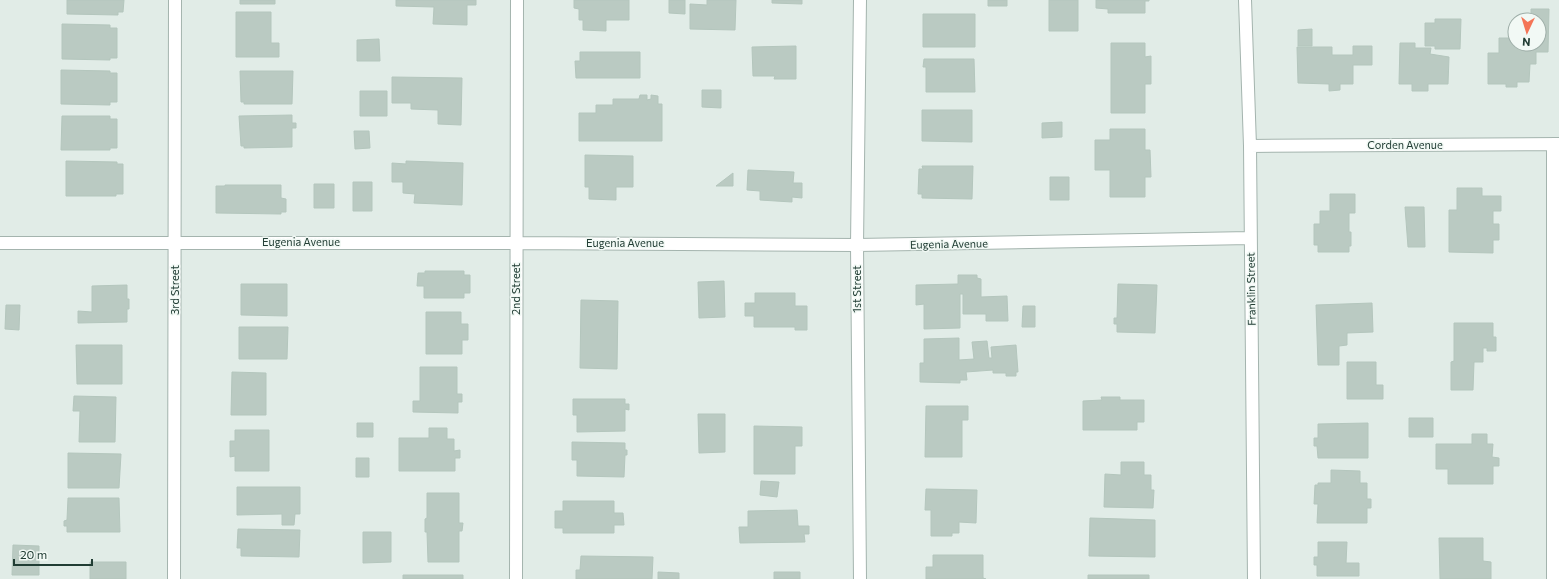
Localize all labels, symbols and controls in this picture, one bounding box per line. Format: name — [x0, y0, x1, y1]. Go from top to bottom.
north arrow — [1507, 12, 1547, 52]
text: N — [1522, 36, 1531, 49]
street label: Corden Avenue — [1367, 138, 1443, 151]
street label: Eugenia Avenue — [262, 235, 340, 248]
street label: Eugenia Avenue — [586, 236, 664, 249]
street label: Eugenia Avenue — [910, 236, 988, 251]
street label: Franklin Street — [1243, 252, 1258, 326]
street label: 2nd Street — [509, 263, 522, 315]
street label: 3rd Street — [168, 264, 181, 315]
street label: 1st Street — [850, 265, 863, 313]
scale bar — [14, 541, 92, 567]
text: 20 m — [20, 547, 47, 561]

